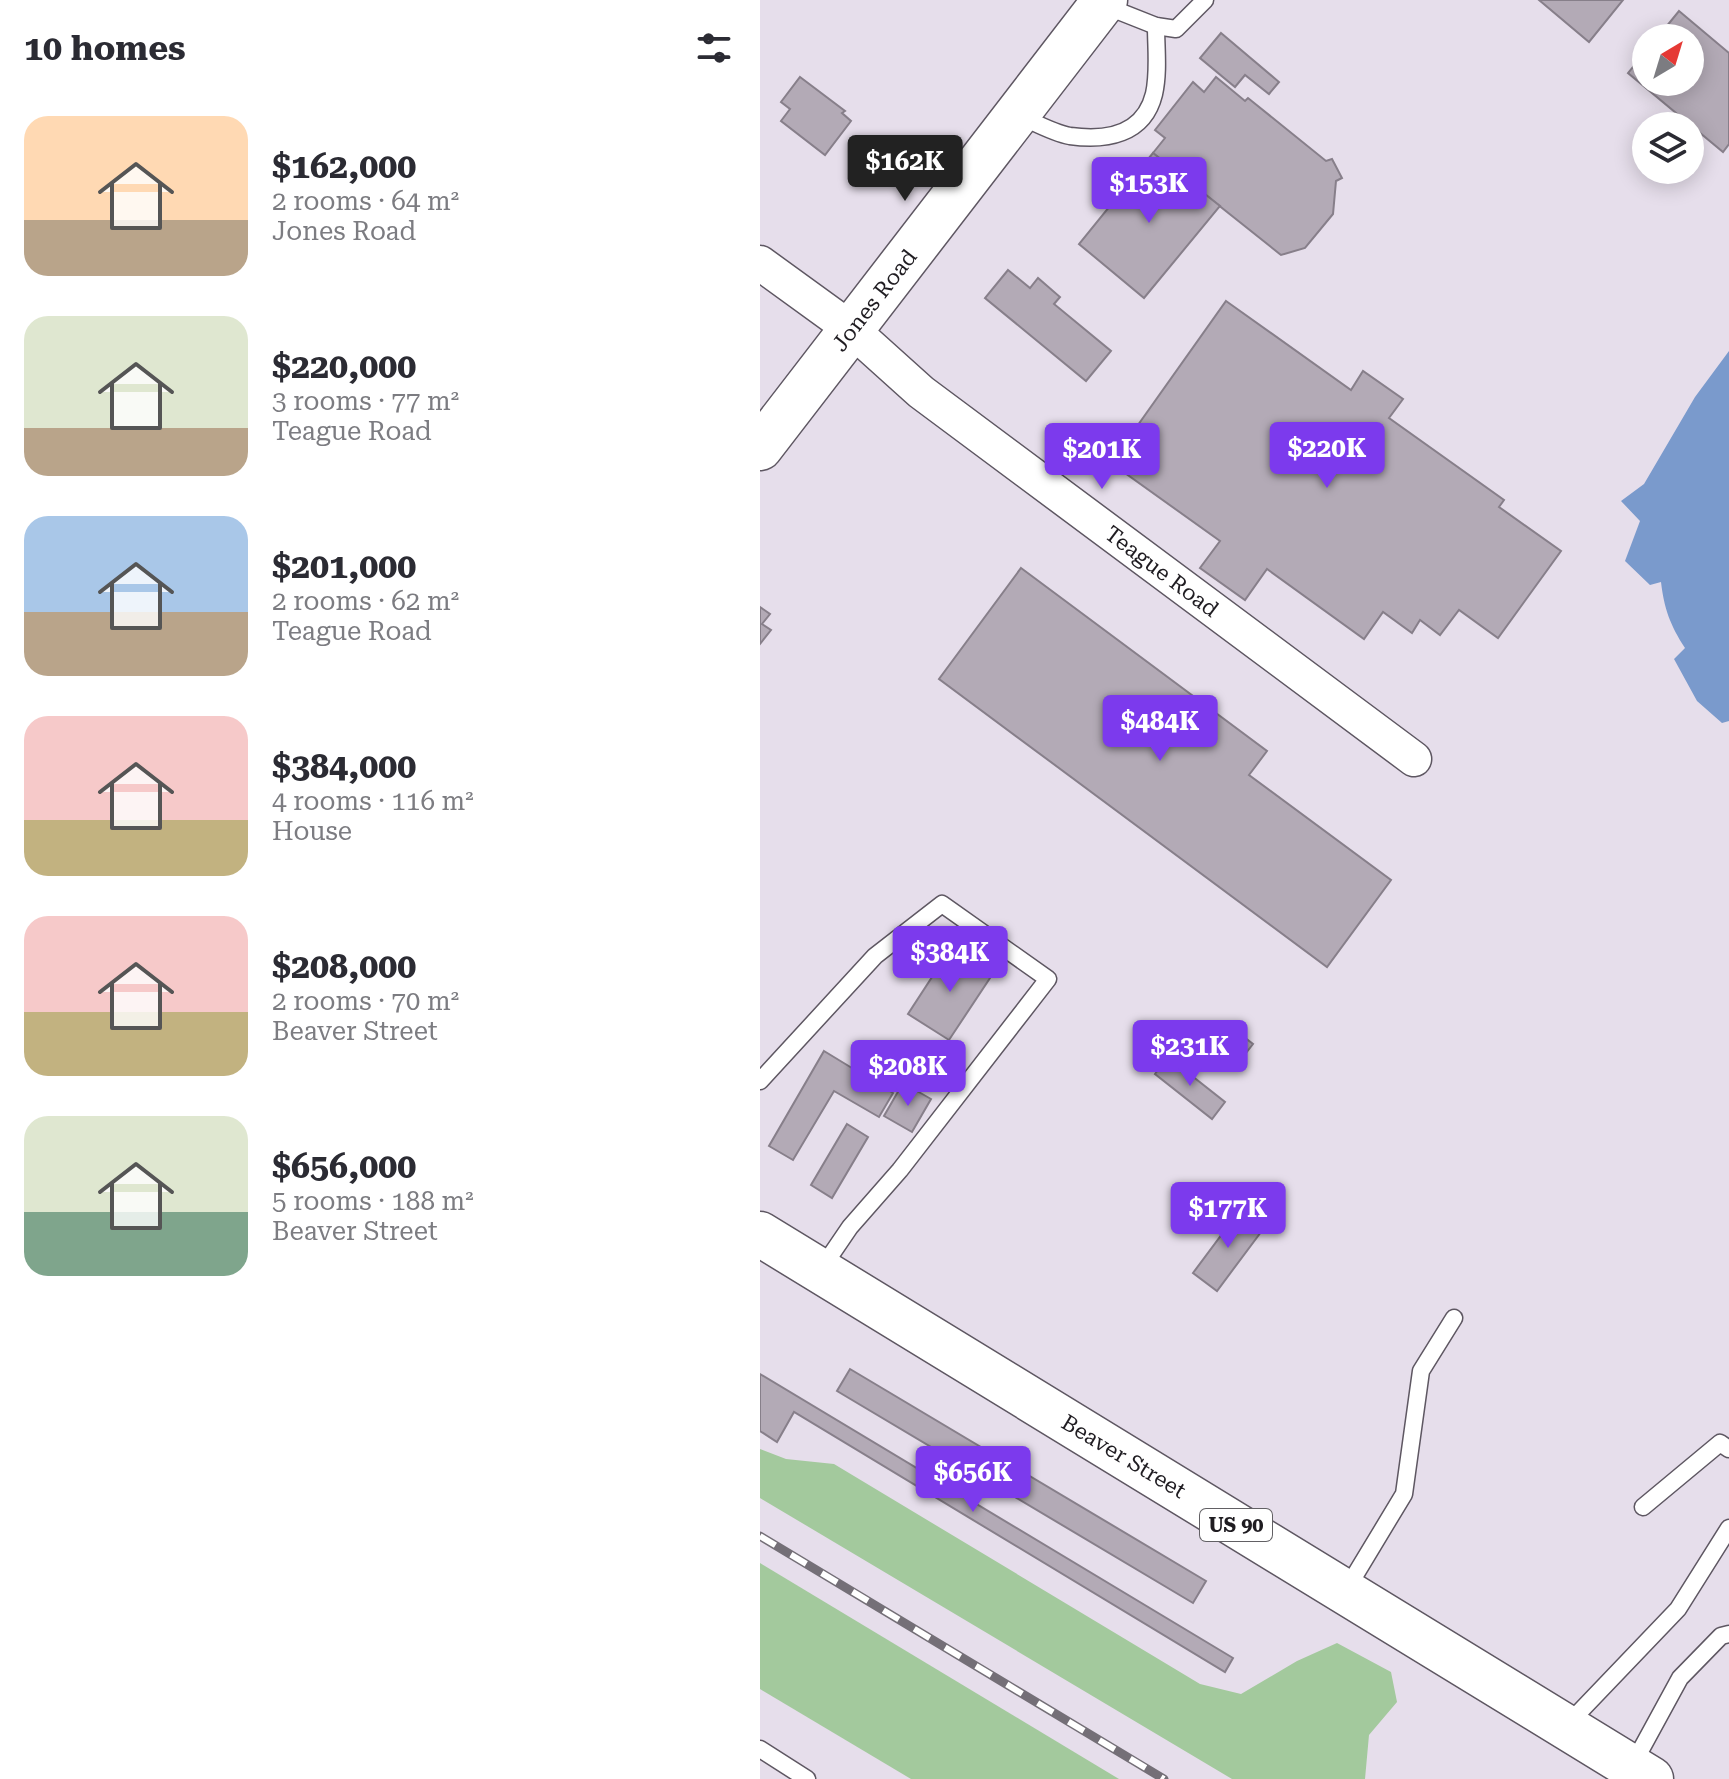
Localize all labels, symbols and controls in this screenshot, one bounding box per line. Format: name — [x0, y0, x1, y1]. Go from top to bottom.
north arrow — [1632, 24, 1704, 96]
map controls — [1632, 24, 1704, 184]
icon: filters — [692, 26, 736, 70]
text: 10 homes — [24, 28, 186, 68]
button: layers — [1632, 112, 1704, 184]
pin: $162K — [849, 135, 961, 203]
text: $162,000 — [272, 146, 416, 186]
text: $162K — [866, 146, 944, 176]
icon: home — [88, 148, 184, 244]
pin: $153K — [1093, 157, 1205, 225]
text: $153K — [1110, 168, 1188, 198]
text: 2 rooms · 64 m² — [272, 186, 459, 216]
text: Jones Road — [272, 216, 416, 246]
street label: Jones Road — [827, 245, 922, 356]
text: $220,000 — [272, 346, 416, 386]
icon: home — [88, 348, 184, 444]
text: 3 rooms · 77 m² — [272, 386, 459, 416]
text: Teague Road — [272, 416, 432, 446]
pin: $220K — [1271, 422, 1383, 490]
pin: $201K — [1046, 423, 1158, 491]
text: $220K — [1288, 433, 1366, 463]
text: $201K — [1063, 434, 1141, 464]
street label: Teague Road — [1100, 521, 1223, 622]
text: $201,000 — [272, 546, 416, 586]
icon: home — [88, 548, 184, 644]
text: 2 rooms · 62 m² — [272, 586, 459, 616]
text: Teague Road — [272, 616, 432, 646]
pin: $484K — [1104, 695, 1216, 763]
text: $484K — [1121, 706, 1199, 736]
text: $384,000 — [272, 746, 416, 786]
icon: home — [88, 748, 184, 844]
text: 4 rooms · 116 m² — [272, 786, 474, 816]
text: House — [272, 816, 352, 846]
pin: $384K — [894, 926, 1006, 994]
text: $384K — [911, 937, 989, 967]
text: $208,000 — [272, 946, 416, 986]
icon: home — [88, 948, 184, 1044]
text: 2 rooms · 70 m² — [272, 986, 459, 1016]
text: Beaver Street — [272, 1016, 438, 1046]
pin: $231K — [1134, 1020, 1246, 1088]
text: $231K — [1151, 1031, 1229, 1061]
pin: $208K — [852, 1040, 964, 1108]
text: $208K — [869, 1051, 947, 1081]
text: $656,000 — [272, 1146, 416, 1186]
icon: home — [88, 1148, 184, 1244]
pin: $177K — [1172, 1182, 1284, 1250]
text: 5 rooms · 188 m² — [272, 1186, 474, 1216]
text: $177K — [1189, 1193, 1267, 1223]
text: Beaver Street — [272, 1216, 438, 1246]
street label: Beaver Street — [1057, 1410, 1190, 1503]
pin: $656K — [917, 1446, 1029, 1514]
text: $656K — [934, 1457, 1012, 1487]
road number: US 90 — [1200, 1509, 1272, 1541]

